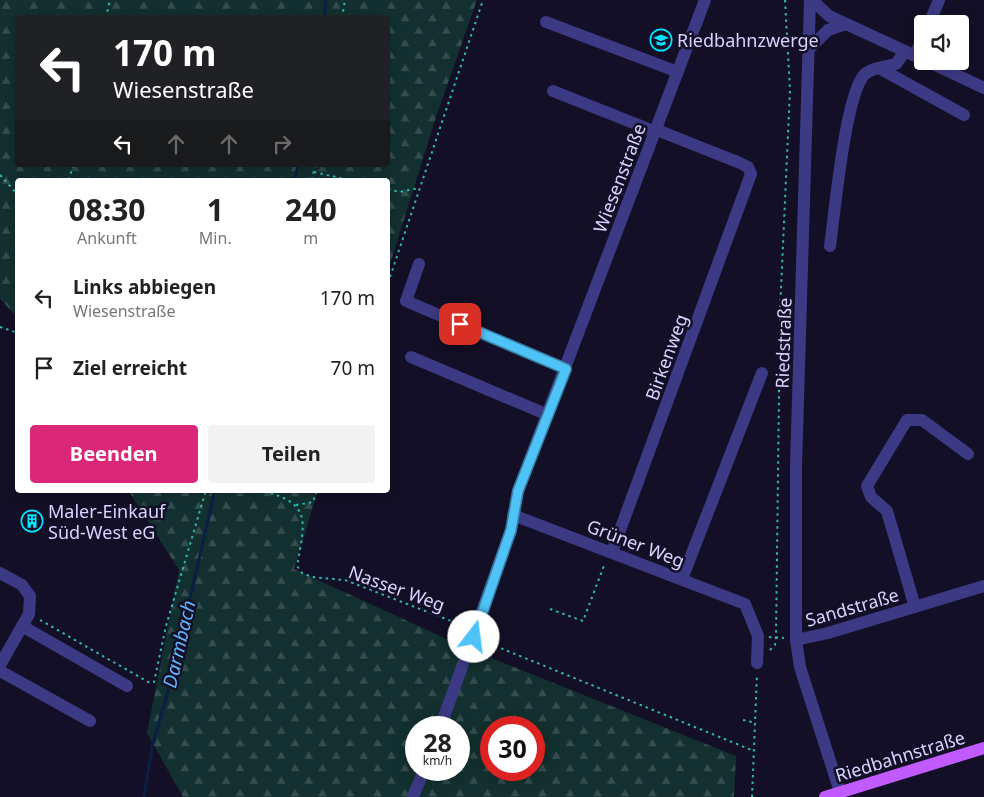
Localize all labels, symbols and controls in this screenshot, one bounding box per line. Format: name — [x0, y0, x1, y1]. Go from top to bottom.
map controls — [914, 15, 969, 70]
button: sound — [914, 15, 969, 70]
school or university icon: Riedbahnzwerge — [649, 28, 673, 52]
place label: Riedbahnzwerge — [677, 28, 819, 52]
text: 170 m — [113, 29, 216, 76]
icon: left — [30, 35, 95, 100]
text: Wiesenstraße — [113, 74, 254, 104]
street label: Wiesenstraße — [587, 120, 651, 236]
icon: left — [109, 130, 137, 158]
icon: ahead — [162, 130, 190, 158]
icon: ahead — [215, 130, 243, 158]
icon: right — [268, 130, 296, 158]
text: 08:30 — [68, 189, 145, 230]
text: 1 — [207, 189, 224, 230]
text: 240 — [285, 189, 337, 230]
text: Ankunft — [77, 227, 137, 249]
text: Min. — [199, 227, 232, 249]
text: m — [303, 227, 318, 249]
text: Links abbiegen — [73, 274, 216, 300]
icon: left — [30, 284, 58, 312]
text: 170 m — [320, 285, 375, 311]
street label: Riedstraße — [769, 297, 797, 389]
text: Wiesenstraße — [73, 300, 175, 322]
pin — [439, 303, 481, 345]
icon: arrive — [446, 310, 474, 338]
street label: Birkenweg — [639, 311, 693, 403]
icon: arrive — [30, 354, 58, 382]
text: Ziel erreicht — [73, 355, 187, 381]
text: 70 m — [331, 355, 375, 381]
button: Beenden — [30, 425, 198, 483]
button: Teilen — [208, 425, 375, 483]
place label: Maler-Einkauf Süd-West eG — [48, 499, 166, 544]
building icon: Maler-Einkauf Süd-West eG — [20, 509, 44, 533]
street label: Grüner Weg — [584, 513, 688, 573]
street label: Nasser Weg — [345, 559, 449, 617]
street label: Sandstraße — [803, 582, 901, 632]
water label: Darmbach — [156, 598, 202, 690]
position arrow — [447, 610, 499, 662]
speed limit sign: 30 — [480, 716, 545, 781]
text: 28 — [423, 725, 452, 759]
street label: Riedbahnstraße — [832, 725, 968, 787]
text: km/h — [423, 752, 452, 769]

